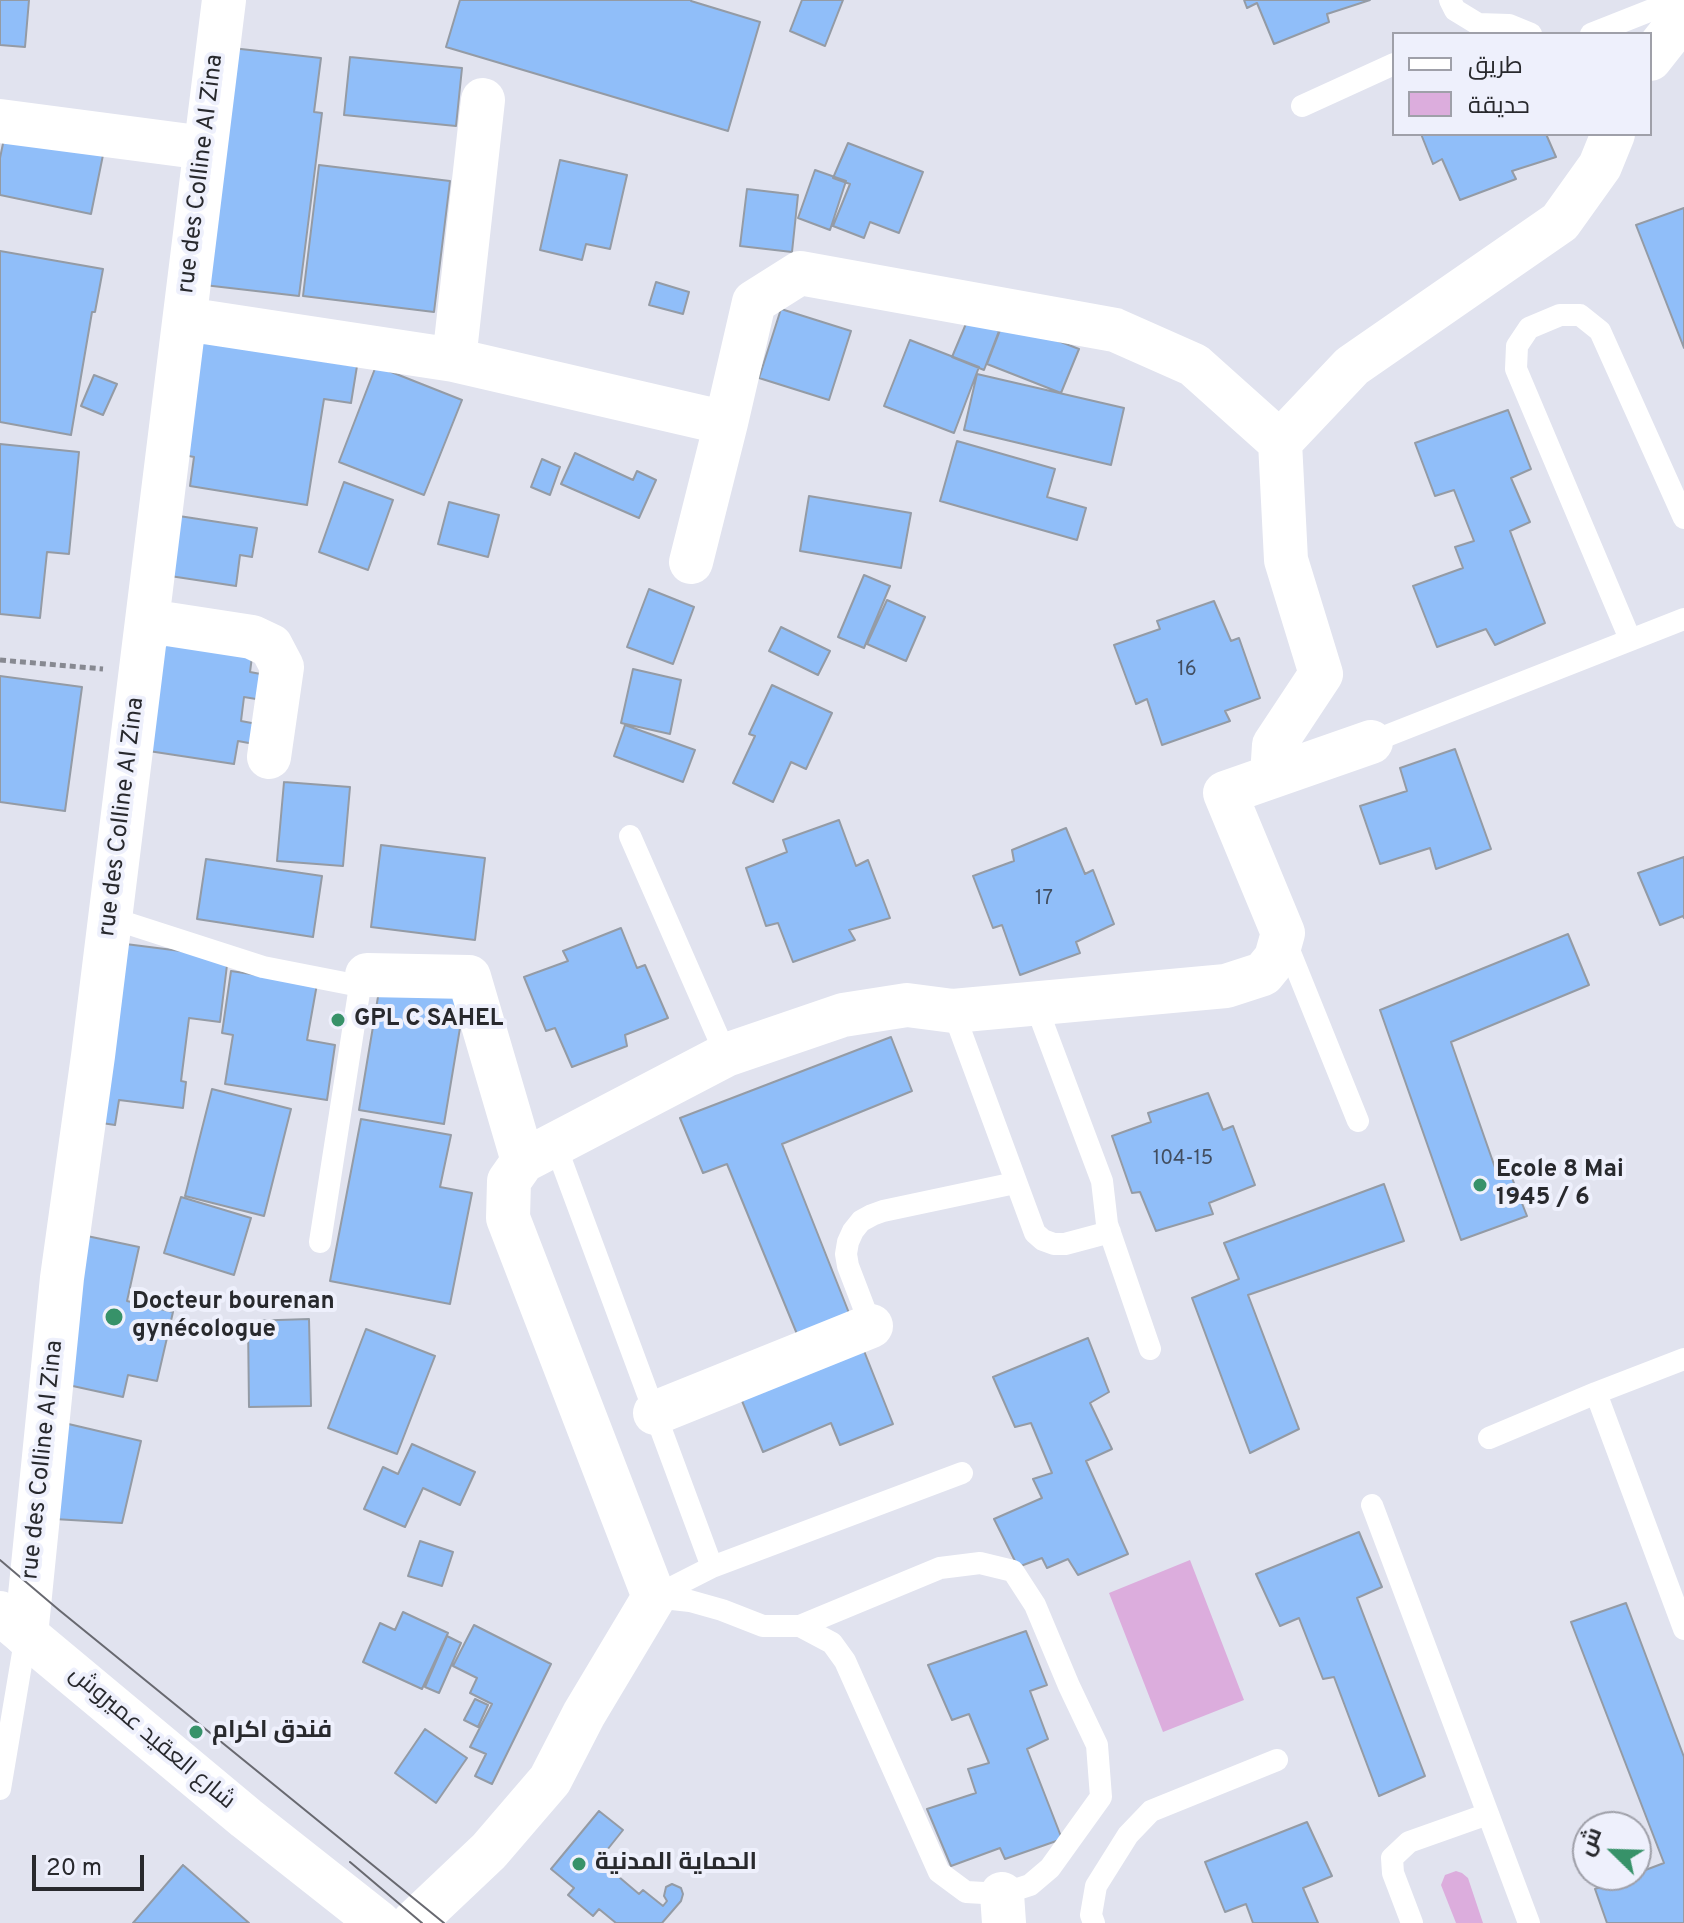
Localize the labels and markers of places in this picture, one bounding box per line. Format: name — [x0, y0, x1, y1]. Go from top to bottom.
place label: GPL C SAHEL — [354, 1006, 503, 1034]
marker: GPL C SAHEL — [329, 1011, 347, 1029]
place label: Ecole 8 Mai 1945 / 6 — [1496, 1157, 1624, 1213]
marker: Ecole 8 Mai 1945 / 6 — [1471, 1176, 1489, 1194]
place label: Docteur bourenan gynécologue — [132, 1289, 335, 1345]
marker: Docteur bourenan gynécologue — [103, 1306, 125, 1328]
place label: فندق اكرام — [212, 1718, 332, 1746]
marker: فندق اكرام — [187, 1723, 205, 1741]
place label: الحماية المدنية — [595, 1850, 757, 1878]
marker: الحماية المدنية — [570, 1855, 588, 1873]

